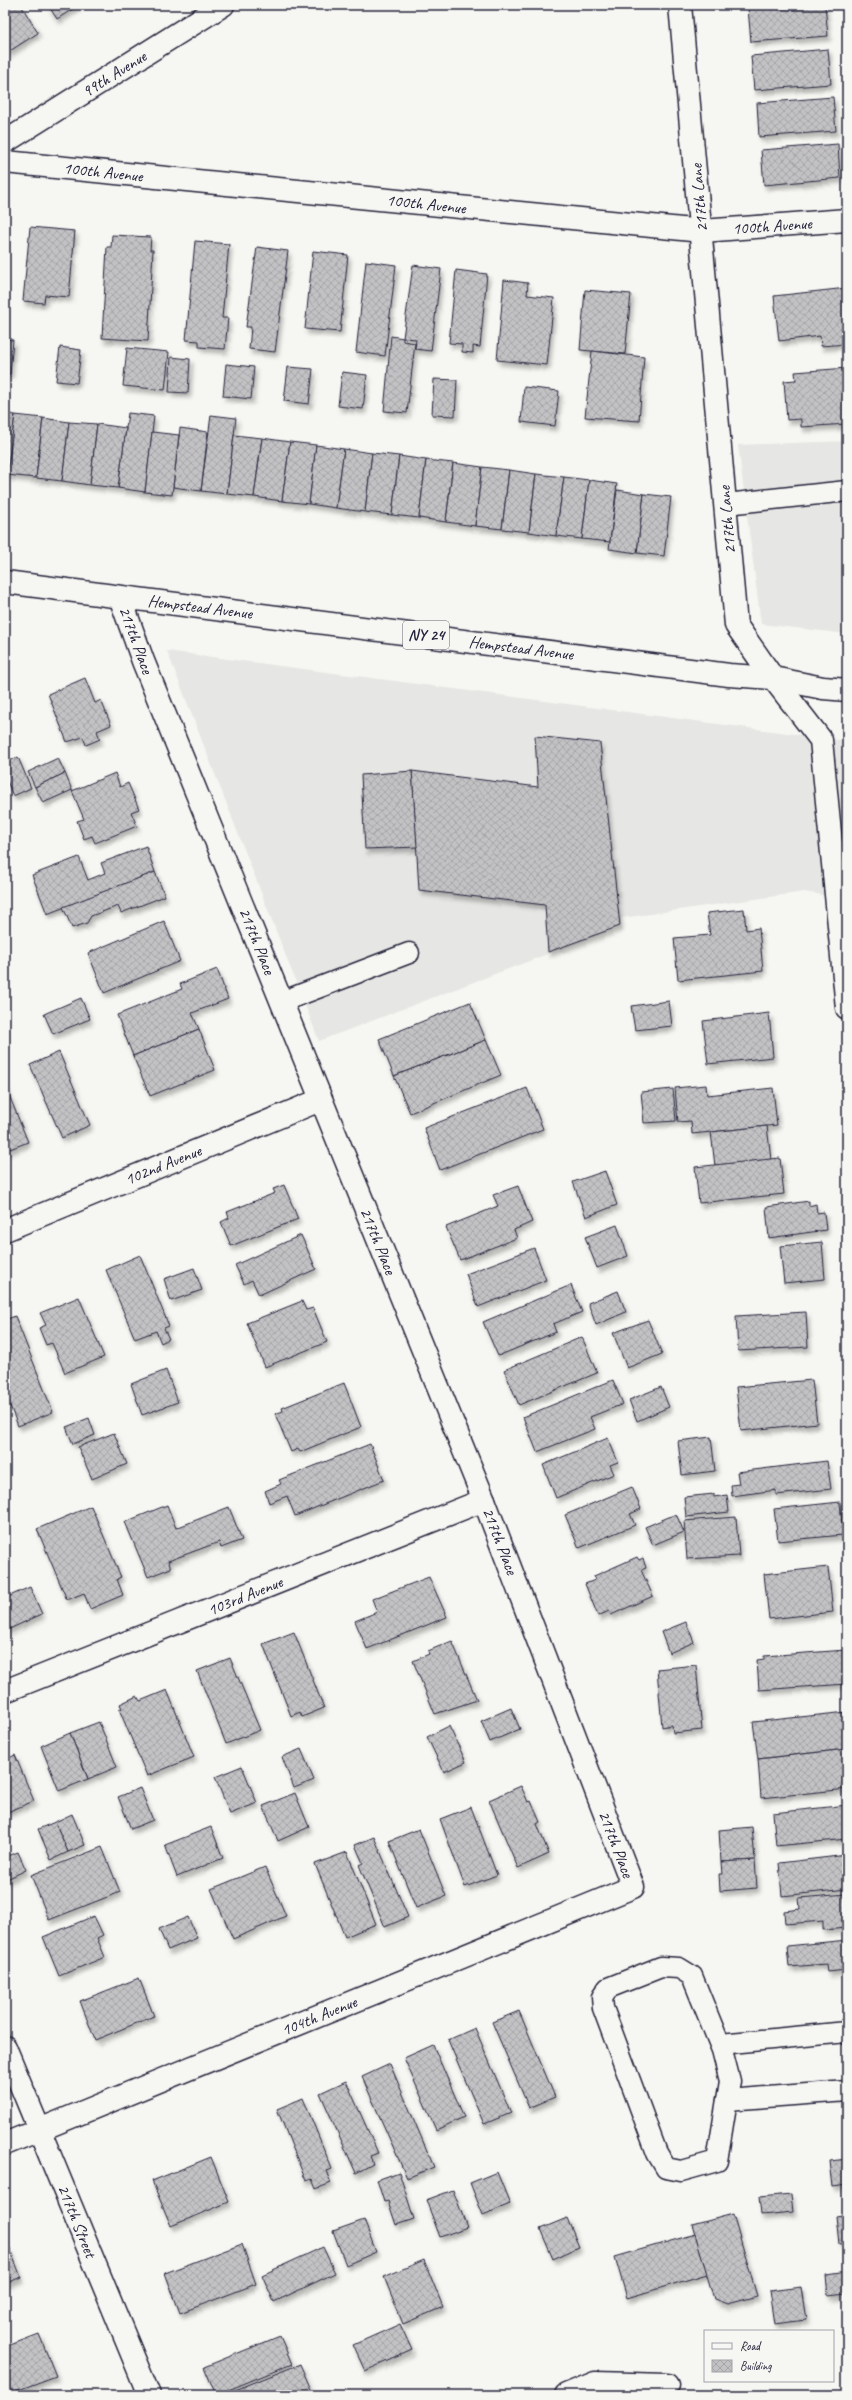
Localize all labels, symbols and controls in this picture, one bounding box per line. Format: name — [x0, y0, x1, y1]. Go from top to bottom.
street label: 99th Avenue — [78, 45, 151, 102]
street label: 100th Avenue — [62, 157, 145, 187]
street label: 217th Lane — [685, 162, 712, 233]
street label: 100th Avenue — [385, 189, 468, 219]
street label: 100th Avenue — [732, 213, 814, 239]
street label: 217th Lane — [713, 484, 740, 555]
street label: Hempstead Avenue — [147, 590, 255, 624]
street label: 217th Place — [114, 603, 158, 678]
road number: NY 24 — [403, 621, 449, 649]
street label: Hempstead Avenue — [468, 631, 576, 665]
street label: 217th Place — [234, 905, 280, 979]
street label: 102nd Avenue — [122, 1140, 206, 1190]
street label: 217th Place — [355, 1205, 401, 1279]
street label: 217th Place — [478, 1504, 523, 1579]
street label: 103rd Avenue — [204, 1571, 287, 1621]
street label: 217th Place — [594, 1807, 639, 1882]
street label: 104th Avenue — [278, 1991, 361, 2041]
street label: 217th Street — [53, 2181, 102, 2263]
legend — [704, 2330, 834, 2382]
text: Road — [740, 2338, 762, 2354]
text: Building — [740, 2358, 772, 2374]

